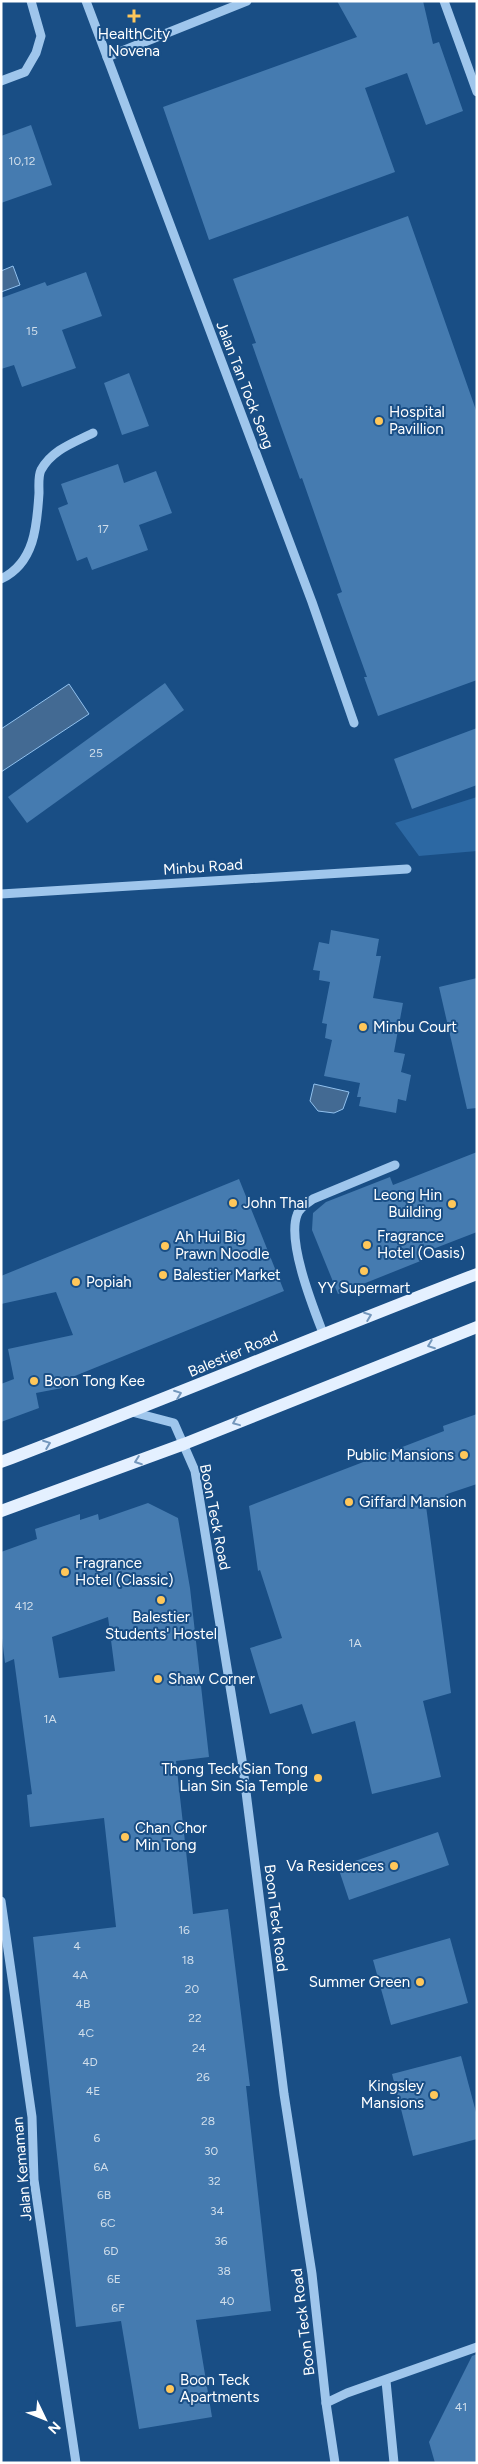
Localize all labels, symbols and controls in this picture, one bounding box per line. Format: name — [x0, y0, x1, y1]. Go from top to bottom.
marker: HealthCity Novena — [127, 9, 141, 23]
place label: HealthCity Novena — [98, 25, 170, 60]
house number: 10,12 — [8, 154, 36, 168]
street label: Jalan Tan Tock Seng — [212, 319, 278, 451]
house number: 15 — [26, 324, 38, 338]
place label: Hospital Pavillion — [389, 403, 445, 438]
marker: Hospital Pavillion — [373, 415, 385, 427]
house number: 17 — [97, 522, 109, 536]
house number: 25 — [89, 746, 103, 760]
street label: Minbu Road — [163, 855, 243, 879]
place label: Minbu Court — [373, 1018, 457, 1036]
marker: Minbu Court — [357, 1021, 369, 1033]
place label: Leong Hin Building — [373, 1186, 442, 1221]
place label: John Thai — [243, 1194, 308, 1212]
marker: John Thai — [227, 1197, 239, 1209]
marker: Leong Hin Building — [446, 1198, 458, 1210]
place label: Fragrance Hotel (Oasis) — [377, 1227, 465, 1262]
place label: Ah Hui Big Prawn Noodle — [175, 1228, 269, 1263]
marker: Fragrance Hotel (Oasis) — [361, 1239, 373, 1251]
marker: Ah Hui Big Prawn Noodle — [159, 1240, 171, 1252]
marker: YY Supermart — [358, 1265, 370, 1277]
place label: Balestier Market — [173, 1266, 281, 1284]
marker: Balestier Market — [157, 1269, 169, 1281]
place label: Popiah — [86, 1273, 132, 1291]
marker: Popiah — [70, 1276, 82, 1288]
place label: YY Supermart — [318, 1279, 411, 1297]
one-way arrow — [363, 1311, 372, 1322]
street label: Balestier Road — [185, 1327, 281, 1381]
one-way arrow — [428, 1339, 436, 1349]
place label: Boon Tong Kee — [44, 1372, 145, 1390]
marker: Boon Tong Kee — [28, 1375, 40, 1387]
one-way arrow — [173, 1390, 181, 1400]
one-way arrow — [233, 1417, 241, 1427]
one-way arrow — [42, 1440, 51, 1450]
place label: Public Mansions — [346, 1446, 454, 1464]
marker: Public Mansions — [458, 1449, 470, 1461]
one-way arrow — [134, 1455, 143, 1465]
street label: Boon Teck Road — [196, 1462, 234, 1572]
place label: Giffard Mansion — [359, 1493, 466, 1511]
marker: Giffard Mansion — [343, 1496, 355, 1508]
place label: Fragrance Hotel (Classic) — [75, 1554, 174, 1589]
marker: Fragrance Hotel (Classic) — [59, 1566, 71, 1578]
marker: Balestier Students' Hostel — [155, 1594, 167, 1606]
house number: 412 — [14, 1599, 34, 1613]
place label: Balestier Students' Hostel — [105, 1608, 217, 1643]
house number: 1A — [348, 1636, 362, 1650]
place label: Shaw Corner — [168, 1670, 255, 1688]
marker: Shaw Corner — [152, 1673, 164, 1685]
house number: 1A — [43, 1712, 57, 1726]
place label: Thong Teck Sian Tong Lian Sin Sia Temple — [161, 1760, 308, 1795]
marker: Thong Teck Sian Tong Lian Sin Sia Temple — [312, 1772, 324, 1784]
place label: Chan Chor Min Tong — [135, 1819, 207, 1854]
marker: Chan Chor Min Tong — [119, 1831, 131, 1843]
place label: Va Residences — [286, 1857, 384, 1875]
marker: Va Residences — [388, 1860, 400, 1872]
street label: Boon Teck Road — [260, 1863, 292, 1973]
house number: 16 — [178, 1923, 190, 1937]
house number: 4 — [73, 1939, 81, 1953]
house number: 18 — [182, 1953, 194, 1967]
house number: 4A — [72, 1968, 88, 1982]
place label: Summer Green — [309, 1973, 410, 1991]
marker: Summer Green — [414, 1976, 426, 1988]
house number: 20 — [185, 1982, 200, 1996]
house number: 4B — [76, 1997, 90, 2011]
house number: 22 — [188, 2011, 202, 2025]
house number: 4C — [78, 2026, 94, 2040]
house number: 24 — [192, 2041, 207, 2055]
house number: 4D — [82, 2055, 98, 2069]
house number: 26 — [196, 2070, 210, 2084]
place label: Kingsley Mansions — [361, 2077, 424, 2112]
house number: 4E — [86, 2084, 100, 2098]
marker: Kingsley Mansions — [428, 2089, 440, 2101]
house number: 28 — [201, 2114, 215, 2128]
street label: Jalan Kemaman — [8, 2116, 36, 2222]
house number: 6 — [94, 2131, 101, 2145]
house number: 30 — [204, 2144, 218, 2158]
house number: 6A — [94, 2160, 108, 2174]
house number: 32 — [207, 2174, 221, 2188]
house number: 6B — [97, 2188, 111, 2202]
house number: 34 — [210, 2204, 225, 2218]
house number: 6C — [100, 2216, 116, 2230]
house number: 36 — [214, 2234, 228, 2248]
house number: 6D — [103, 2244, 119, 2258]
house number: 38 — [217, 2264, 231, 2278]
street label: Boon Teck Road — [287, 2267, 319, 2377]
house number: 6E — [107, 2272, 121, 2286]
house number: 40 — [219, 2294, 235, 2308]
house number: 6F — [111, 2301, 125, 2315]
place label: Boon Teck Apartments — [180, 2371, 259, 2406]
marker: Boon Teck Apartments — [164, 2383, 176, 2395]
north arrow — [20, 2394, 70, 2444]
house number: 41 — [455, 2400, 467, 2414]
text: N — [44, 2418, 64, 2437]

